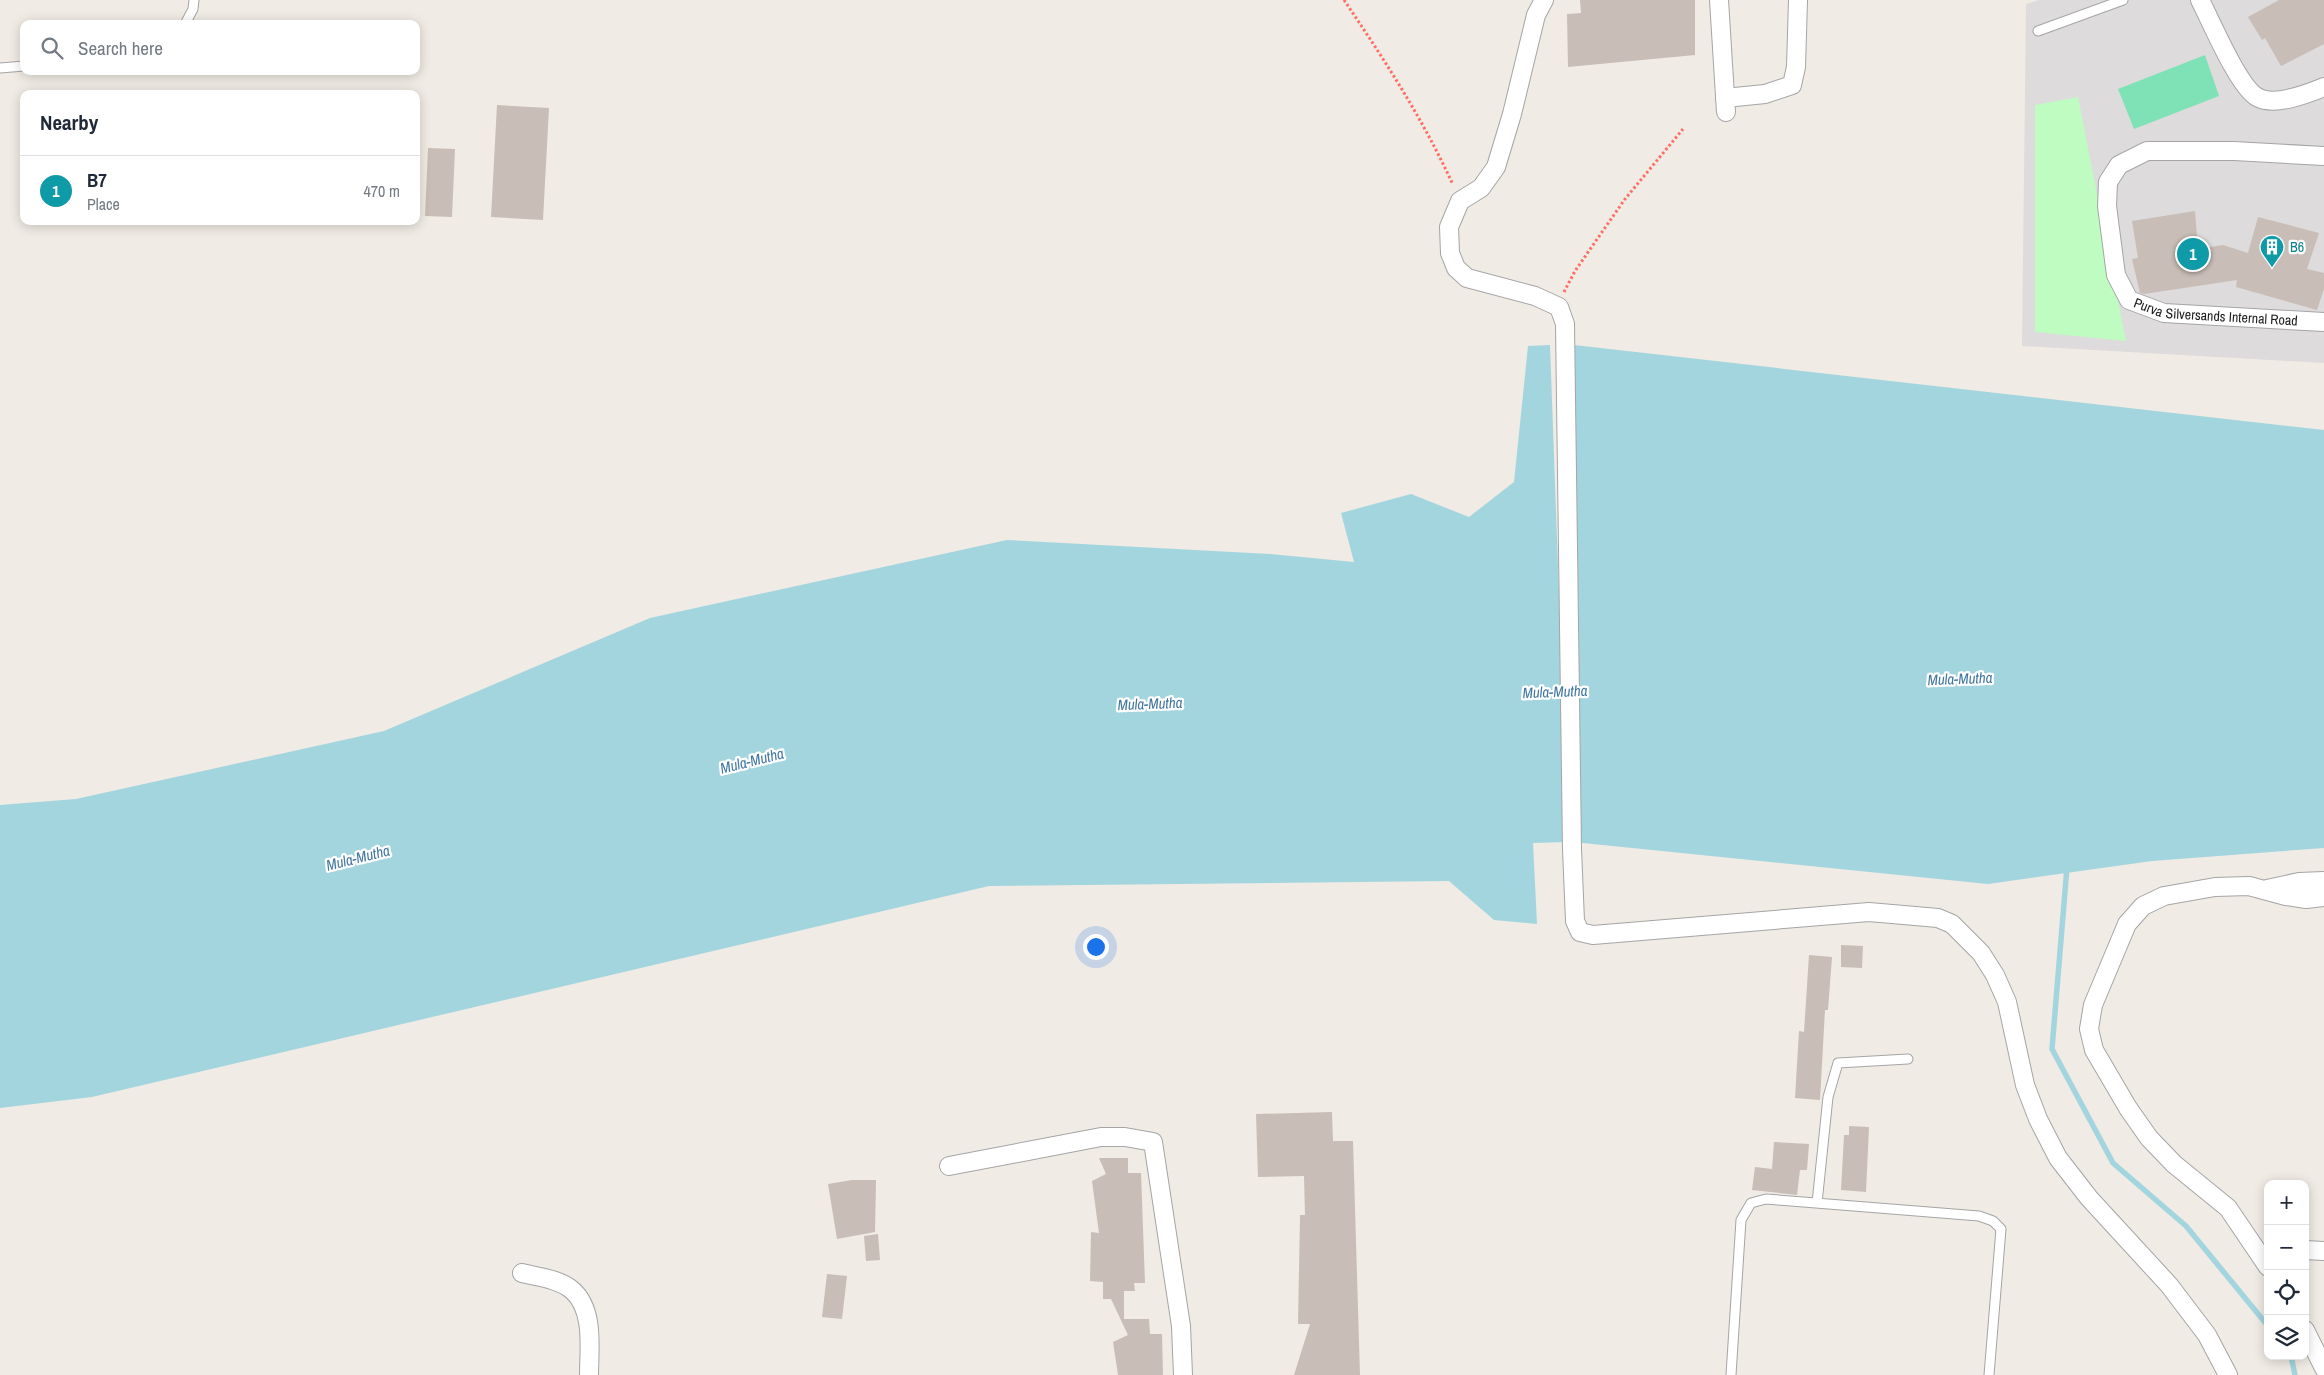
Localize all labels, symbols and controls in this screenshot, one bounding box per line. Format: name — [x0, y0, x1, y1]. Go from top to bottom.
search box — [20, 20, 420, 75]
icon: search — [38, 34, 66, 62]
text: Search here — [78, 35, 163, 61]
text: Nearby — [40, 108, 98, 137]
text: B7 — [87, 167, 107, 193]
text: 1 — [52, 180, 60, 202]
text: 470 m — [364, 180, 400, 202]
text: Place — [87, 193, 120, 215]
building icon: B6 — [2259, 234, 2285, 268]
pin: 1 — [2177, 235, 2209, 273]
place label: B6 — [2290, 238, 2304, 256]
street label: Purva Silversands Internal Road — [2131, 294, 2298, 330]
water label: Mula-Mutha — [1927, 667, 1993, 690]
water label: Mula-Mutha — [1522, 680, 1588, 703]
water label: Mula-Mutha — [1117, 692, 1183, 715]
water label: Mula-Mutha — [718, 742, 786, 779]
water label: Mula-Mutha — [324, 839, 392, 876]
your location — [1083, 934, 1109, 960]
map controls — [2264, 1180, 2309, 1360]
button: + — [2264, 1180, 2309, 1225]
button: − — [2264, 1225, 2309, 1270]
button: locate — [2264, 1270, 2309, 1315]
button: layers — [2264, 1315, 2309, 1360]

